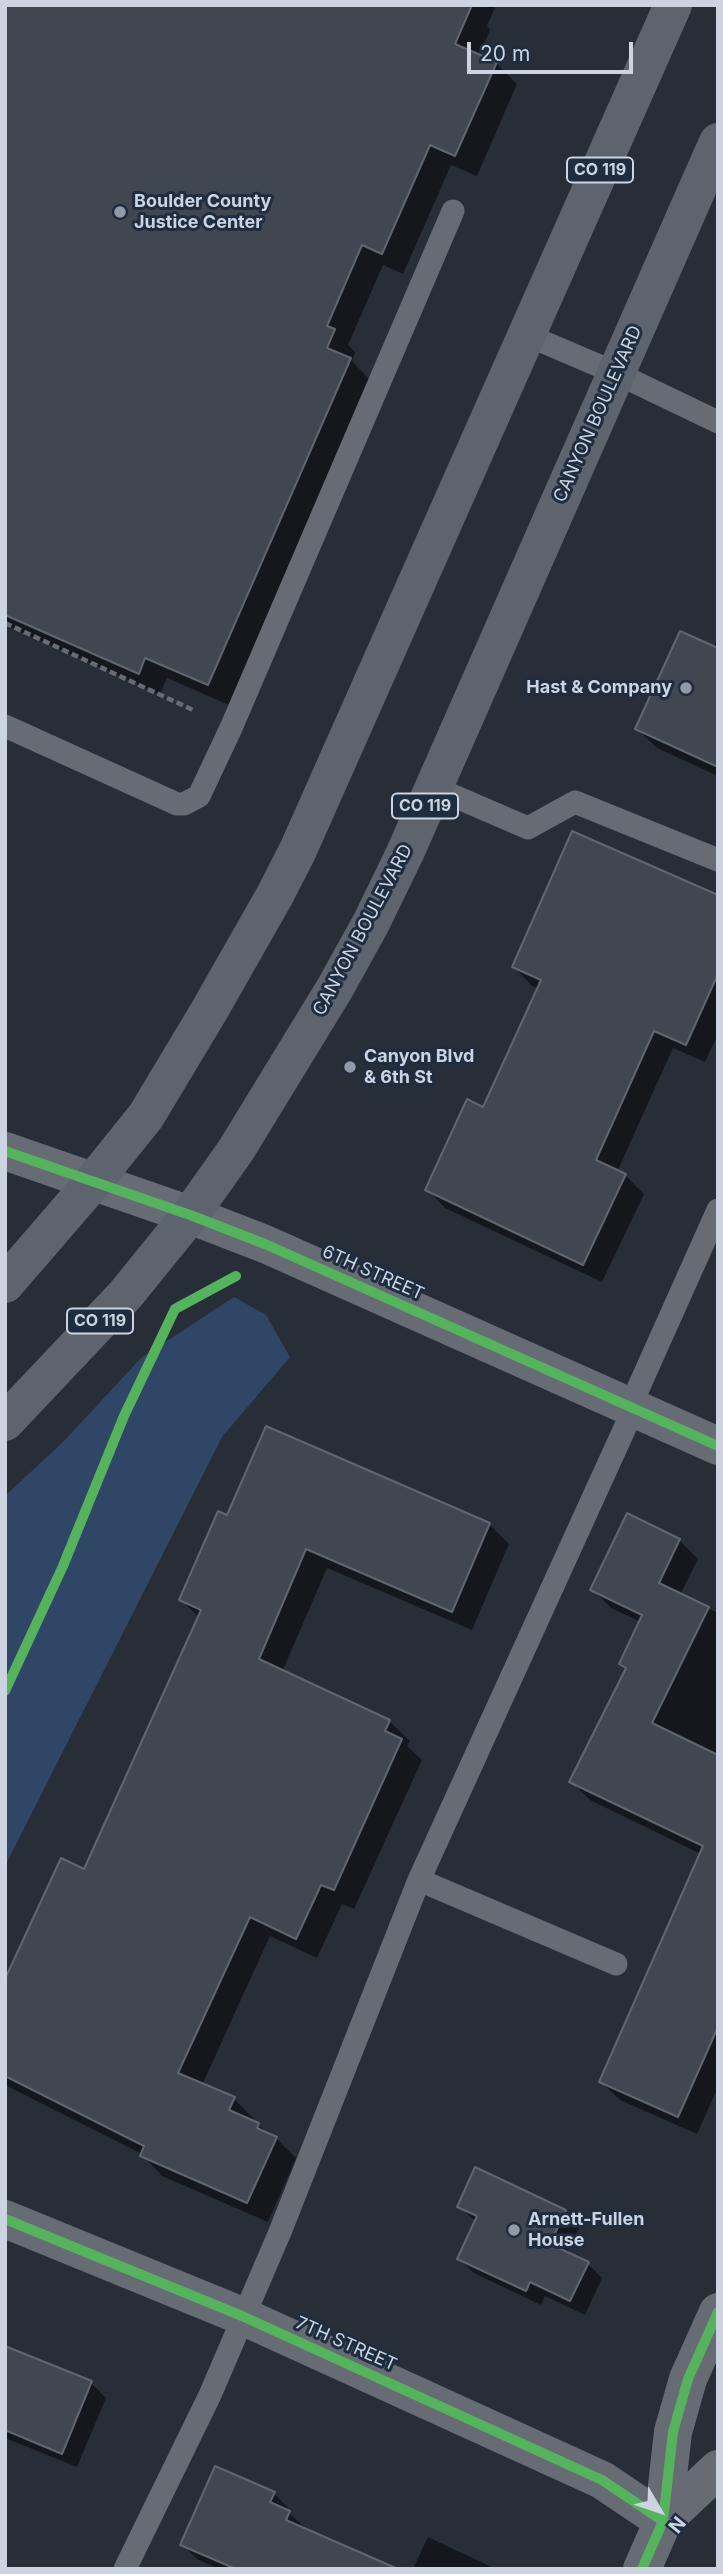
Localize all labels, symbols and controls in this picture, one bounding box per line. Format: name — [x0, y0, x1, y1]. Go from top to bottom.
scale bar — [471, 28, 637, 72]
text: 20 m — [480, 41, 530, 66]
road number: CO 119 — [567, 158, 633, 182]
place label: Boulder County Justice Center — [134, 191, 271, 234]
marker: Boulder County Justice Center — [112, 204, 128, 220]
street label: CANYON BOULEVARD — [549, 322, 647, 506]
place label: Hast & Company — [526, 677, 672, 699]
marker: Hast & Company — [678, 680, 694, 696]
road number: CO 119 — [392, 793, 458, 818]
street label: CANYON BOULEVARD — [309, 841, 417, 1019]
place label: Canyon Blvd & 6th St — [364, 1046, 474, 1088]
marker: Canyon Blvd & 6th St — [342, 1059, 358, 1075]
street label: 6TH STREET — [319, 1241, 427, 1305]
road number: CO 119 — [67, 1308, 133, 1334]
place label: Arnett-Fullen House — [528, 2209, 644, 2252]
marker: Arnett-Fullen House — [506, 2222, 522, 2238]
street label: 7TH STREET — [292, 2312, 400, 2376]
north arrow — [625, 2476, 695, 2546]
text: N — [663, 2512, 690, 2537]

